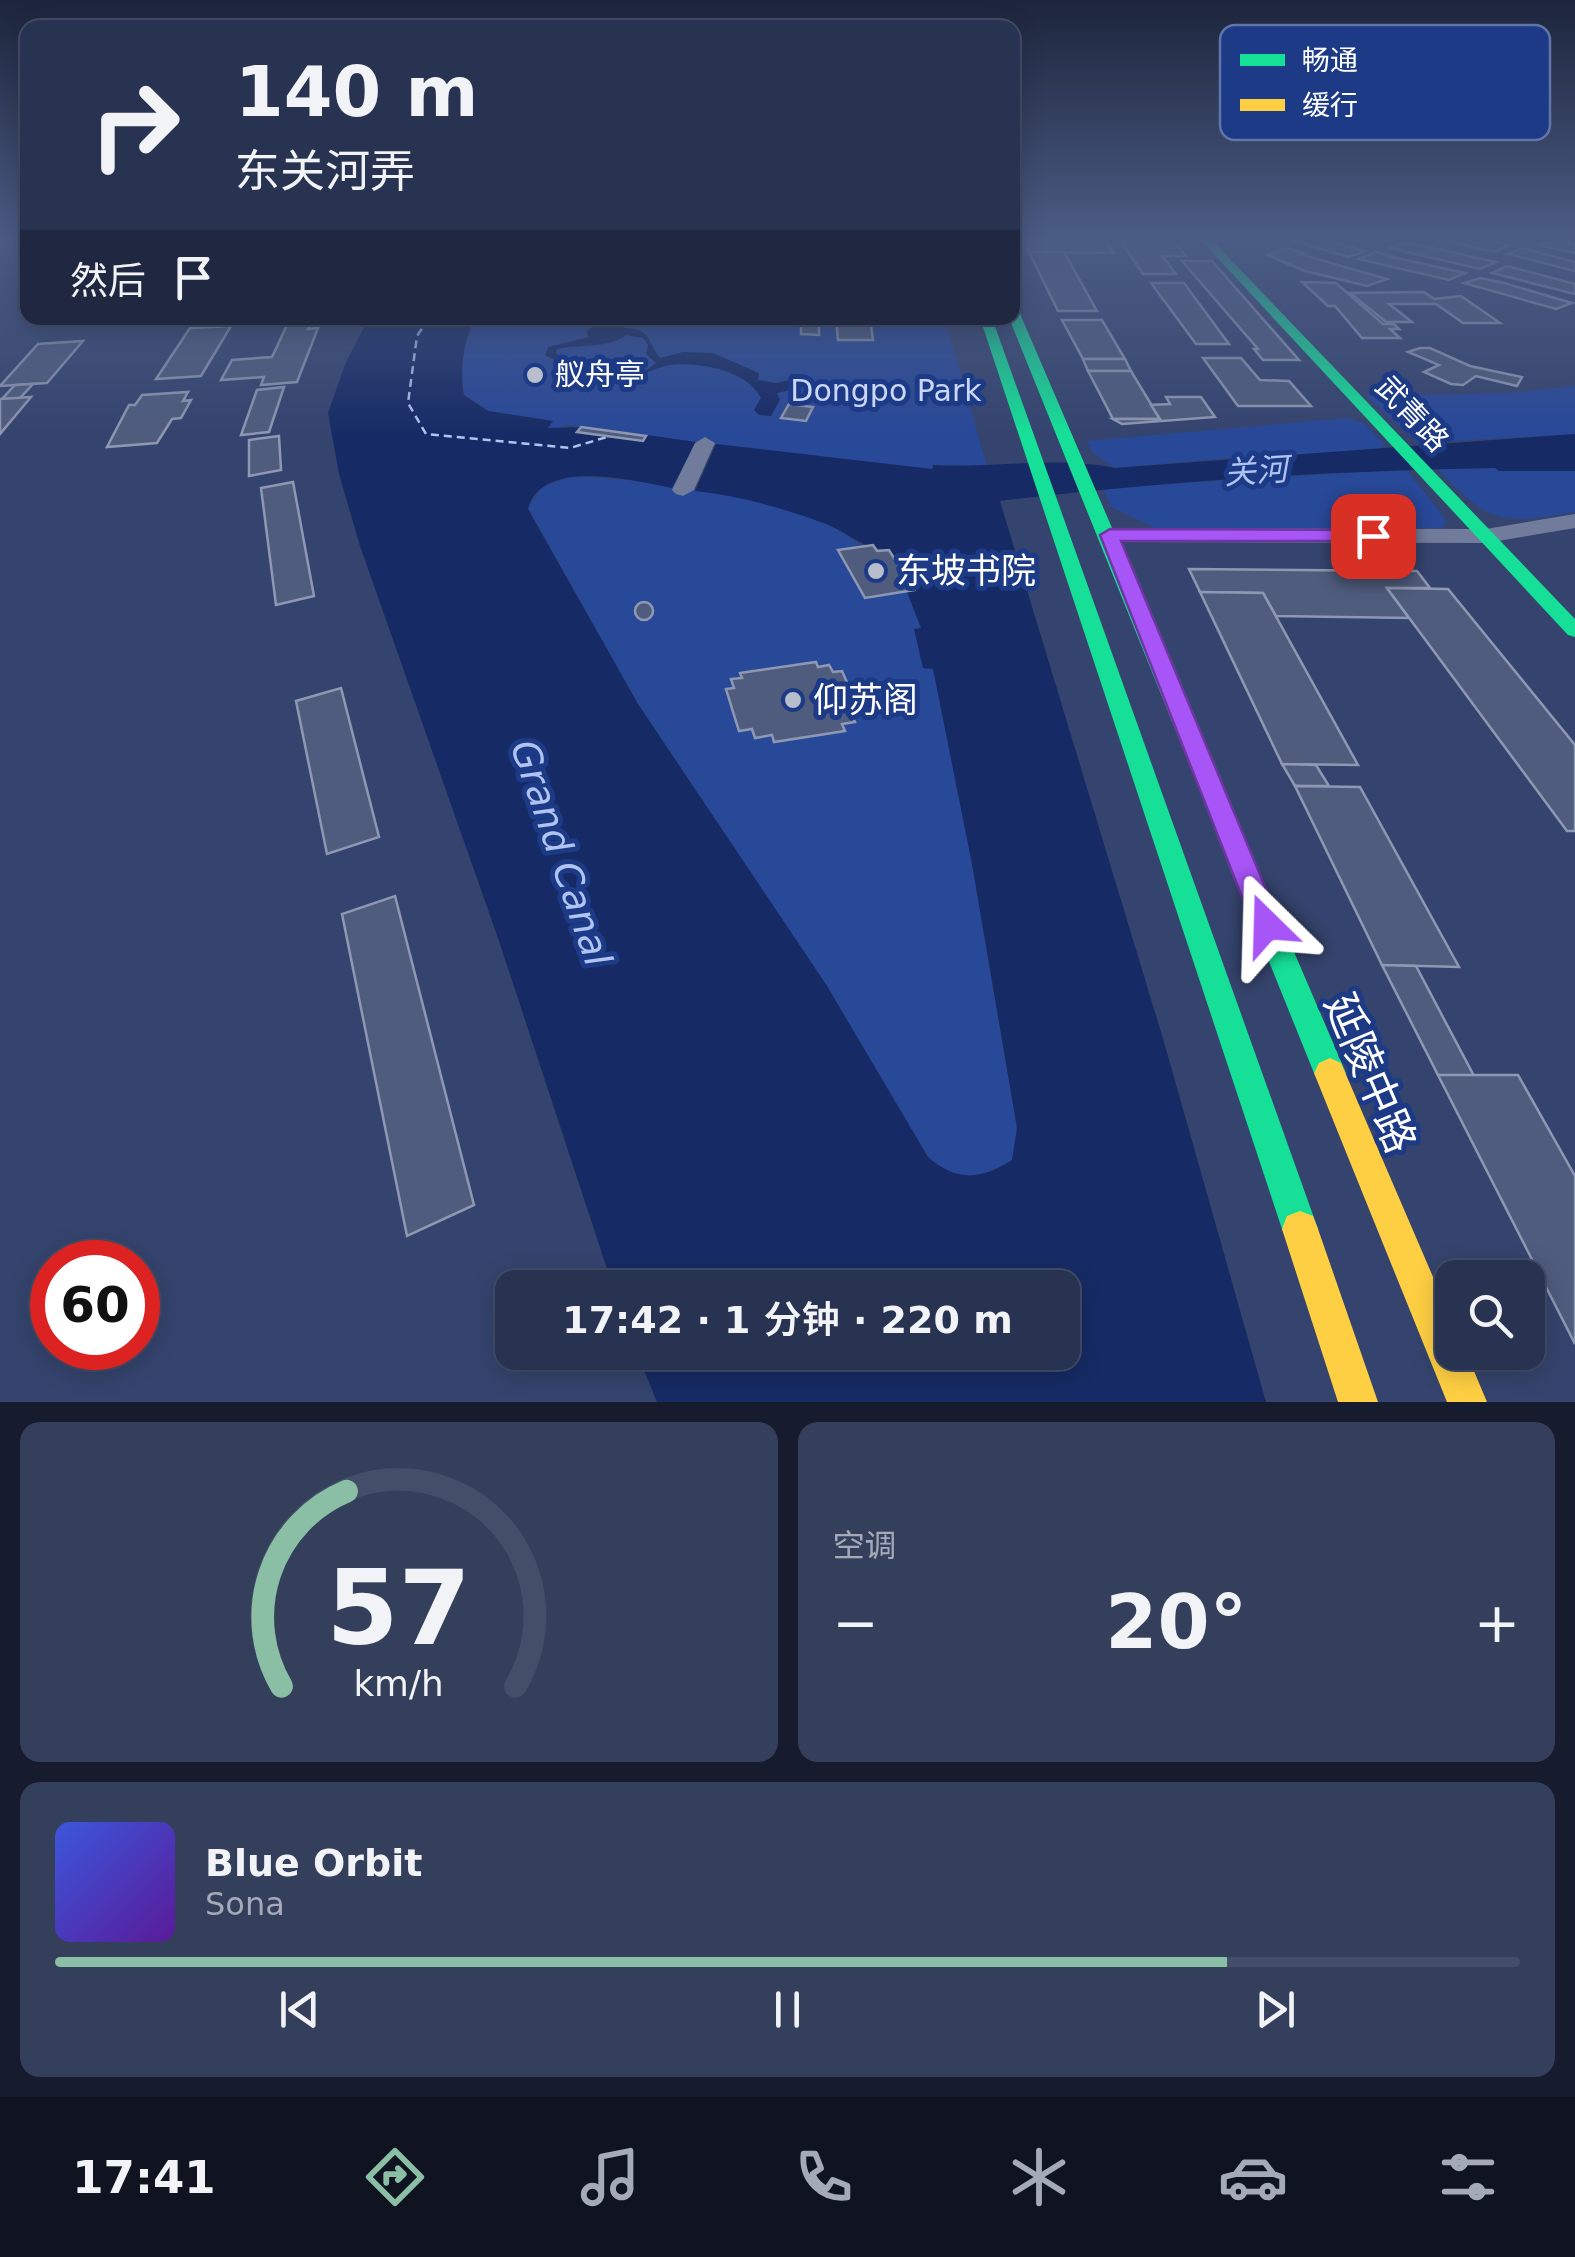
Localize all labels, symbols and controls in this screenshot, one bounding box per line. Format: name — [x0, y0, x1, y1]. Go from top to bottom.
legend — [1220, 25, 1550, 140]
text: 畅通 — [1302, 44, 1358, 77]
text: 140 m — [235, 51, 478, 133]
icon: right — [70, 60, 200, 190]
text: 缓行 — [1302, 89, 1358, 122]
text: 东关河弄 — [235, 145, 415, 198]
icon: arrive — [166, 250, 221, 305]
text: 然后 — [70, 259, 146, 303]
place label: 舣舟亭 — [555, 357, 645, 392]
marker: 舣舟亭 — [524, 364, 546, 386]
street label: 武青路 — [1369, 369, 1456, 459]
park label: Dongpo Park — [790, 373, 982, 408]
water label: 关河 — [1223, 449, 1295, 492]
pin — [1331, 494, 1416, 579]
icon: arrive — [1346, 509, 1401, 564]
place label: 东坡书院 — [896, 551, 1036, 591]
marker: 东坡书院 — [865, 560, 887, 582]
place label: 仰苏阁 — [813, 680, 918, 720]
marker: 仰苏阁 — [782, 689, 804, 711]
water label: Grand Canal — [502, 734, 620, 972]
position arrow — [1215, 873, 1319, 977]
street label: 延陵中路 — [1315, 986, 1426, 1160]
speed limit sign: 60 — [30, 1240, 160, 1370]
map controls — [1435, 1260, 1545, 1370]
button: search — [1435, 1260, 1545, 1370]
text: 17:42 · 1 分钟 · 220 m — [562, 1298, 1013, 1342]
text: 空调 — [833, 1527, 897, 1565]
text: 57 — [326, 1547, 471, 1669]
text: 20° — [1105, 1578, 1247, 1666]
text: − — [833, 1591, 879, 1655]
text: + — [1474, 1591, 1520, 1655]
text: km/h — [354, 1663, 444, 1704]
text: Blue Orbit — [205, 1841, 422, 1885]
text: Sona — [205, 1885, 285, 1923]
icon: previous — [272, 1982, 327, 2037]
icon: pause — [760, 1982, 815, 2037]
icon: next — [1248, 1982, 1303, 2037]
icon: directions — [360, 2142, 430, 2212]
icon: music — [575, 2142, 645, 2212]
icon: phone — [789, 2142, 859, 2212]
icon: climate — [1004, 2142, 1074, 2212]
icon: car — [1218, 2142, 1288, 2212]
icon: filters — [1433, 2142, 1503, 2212]
text: 17:41 — [72, 2151, 216, 2204]

